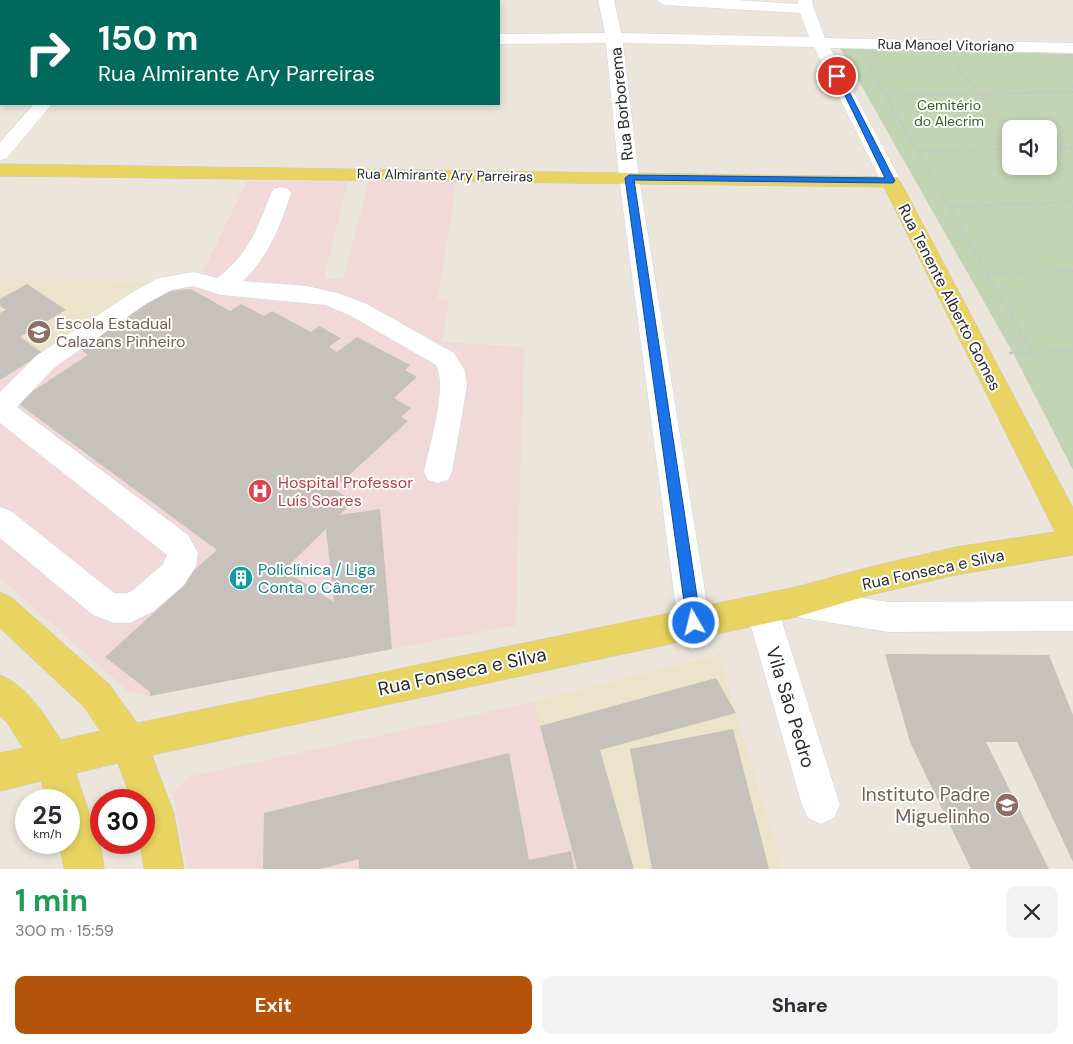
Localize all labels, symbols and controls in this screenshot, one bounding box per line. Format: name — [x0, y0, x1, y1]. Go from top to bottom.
text: 150 m — [98, 15, 198, 61]
icon: right — [15, 20, 80, 85]
street label: Rua Manoel Vitoriano — [877, 35, 1015, 55]
street label: Rua Borborema — [605, 46, 638, 162]
pin — [816, 55, 858, 97]
text: Rua Almirante Ary Parreiras — [98, 59, 375, 88]
icon: arrive — [823, 62, 851, 90]
park label: Cemitério do Alecrim — [914, 96, 984, 130]
map controls — [1002, 120, 1057, 175]
button: sound — [1002, 120, 1057, 175]
street label: Rua Almirante Ary Parreiras — [357, 164, 533, 186]
street label: Rua Tenente Alberto Gomes — [893, 200, 1006, 394]
place label: Escola Estadual Calazans Pinheiro — [56, 313, 186, 352]
school or university icon: Escola Estadual Calazans Pinheiro — [26, 319, 52, 345]
place label: Hospital Professor Luís Soares — [278, 472, 413, 511]
hospital icon: Hospital Professor Luís Soares — [247, 478, 273, 504]
street label: Rua Fonseca e Silva — [860, 544, 1006, 595]
place label: Policlínica / Liga Conta o Câncer — [258, 559, 376, 598]
building icon: Policlínica / Liga Conta o Câncer — [228, 565, 254, 591]
position arrow — [667, 596, 719, 648]
street label: Rua Fonseca e Silva — [376, 641, 549, 702]
street label: Vila São Pedro — [760, 643, 821, 771]
place label: Instituto Padre Miguelinho — [861, 782, 990, 829]
speed limit sign: 30 — [90, 789, 155, 854]
school or university icon: Instituto Padre Miguelinho — [994, 792, 1020, 818]
text: 25 — [33, 799, 62, 832]
text: km/h — [33, 826, 62, 842]
text: 1 min — [15, 881, 88, 920]
button: close — [1006, 886, 1058, 938]
text: 300 m · 15:59 — [15, 920, 114, 941]
button: Exit — [15, 976, 532, 1034]
button: Share — [542, 976, 1058, 1034]

